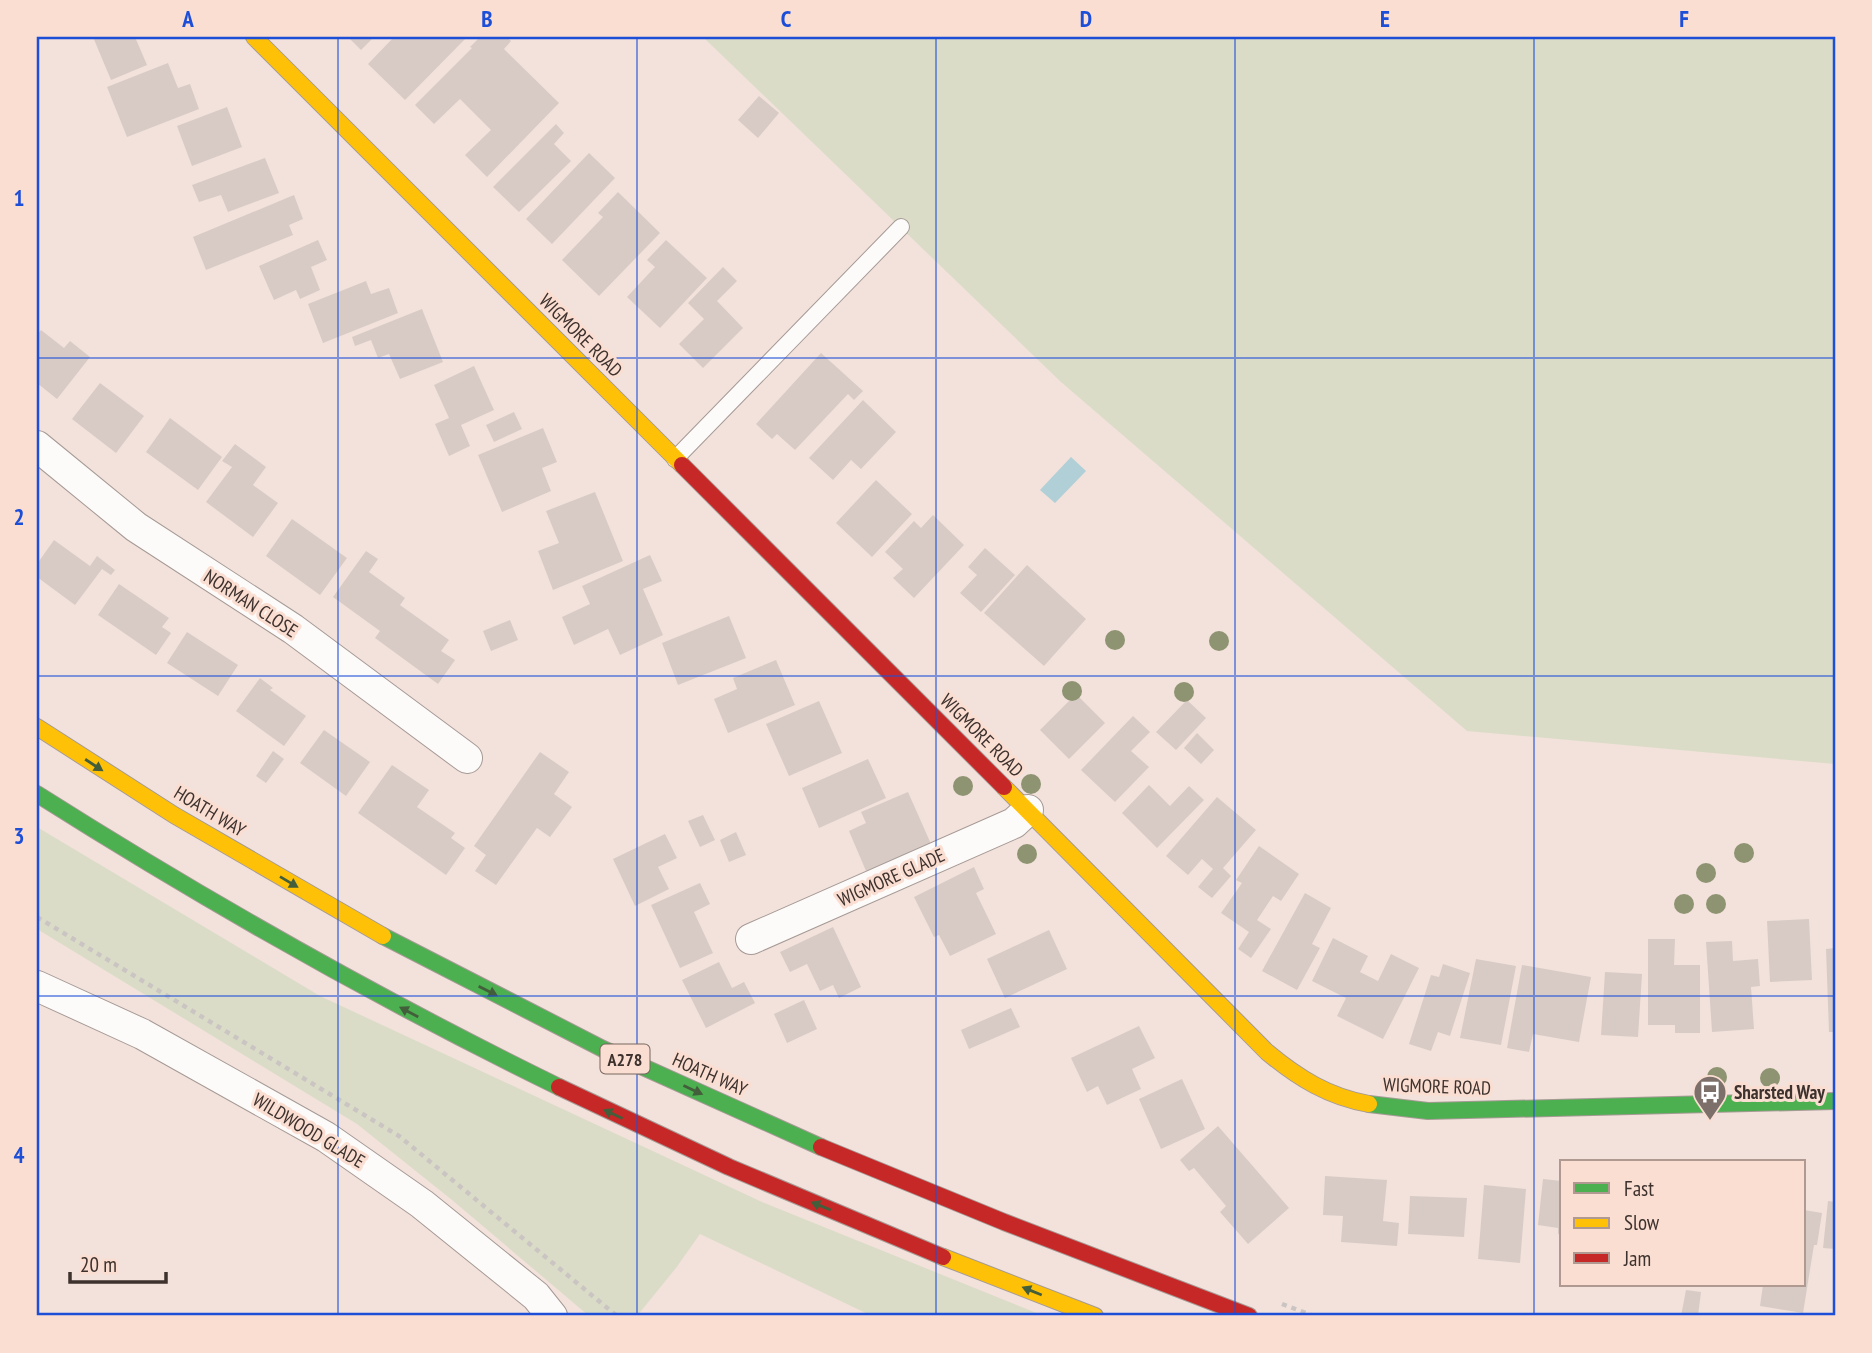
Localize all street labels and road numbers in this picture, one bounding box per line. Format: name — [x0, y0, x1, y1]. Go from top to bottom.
street label: WIGMORE ROAD — [534, 288, 628, 382]
street label: NORMAN CLOSE — [199, 564, 303, 642]
street label: WIGMORE ROAD — [935, 688, 1029, 782]
street label: HOATH WAY — [170, 780, 251, 842]
street label: WIGMORE GLADE — [834, 843, 948, 911]
road number: A278 — [600, 1044, 650, 1074]
street label: HOATH WAY — [669, 1047, 751, 1101]
street label: WIGMORE ROAD — [1383, 1072, 1491, 1100]
street label: WILDWOOD GLADE — [249, 1087, 369, 1173]

